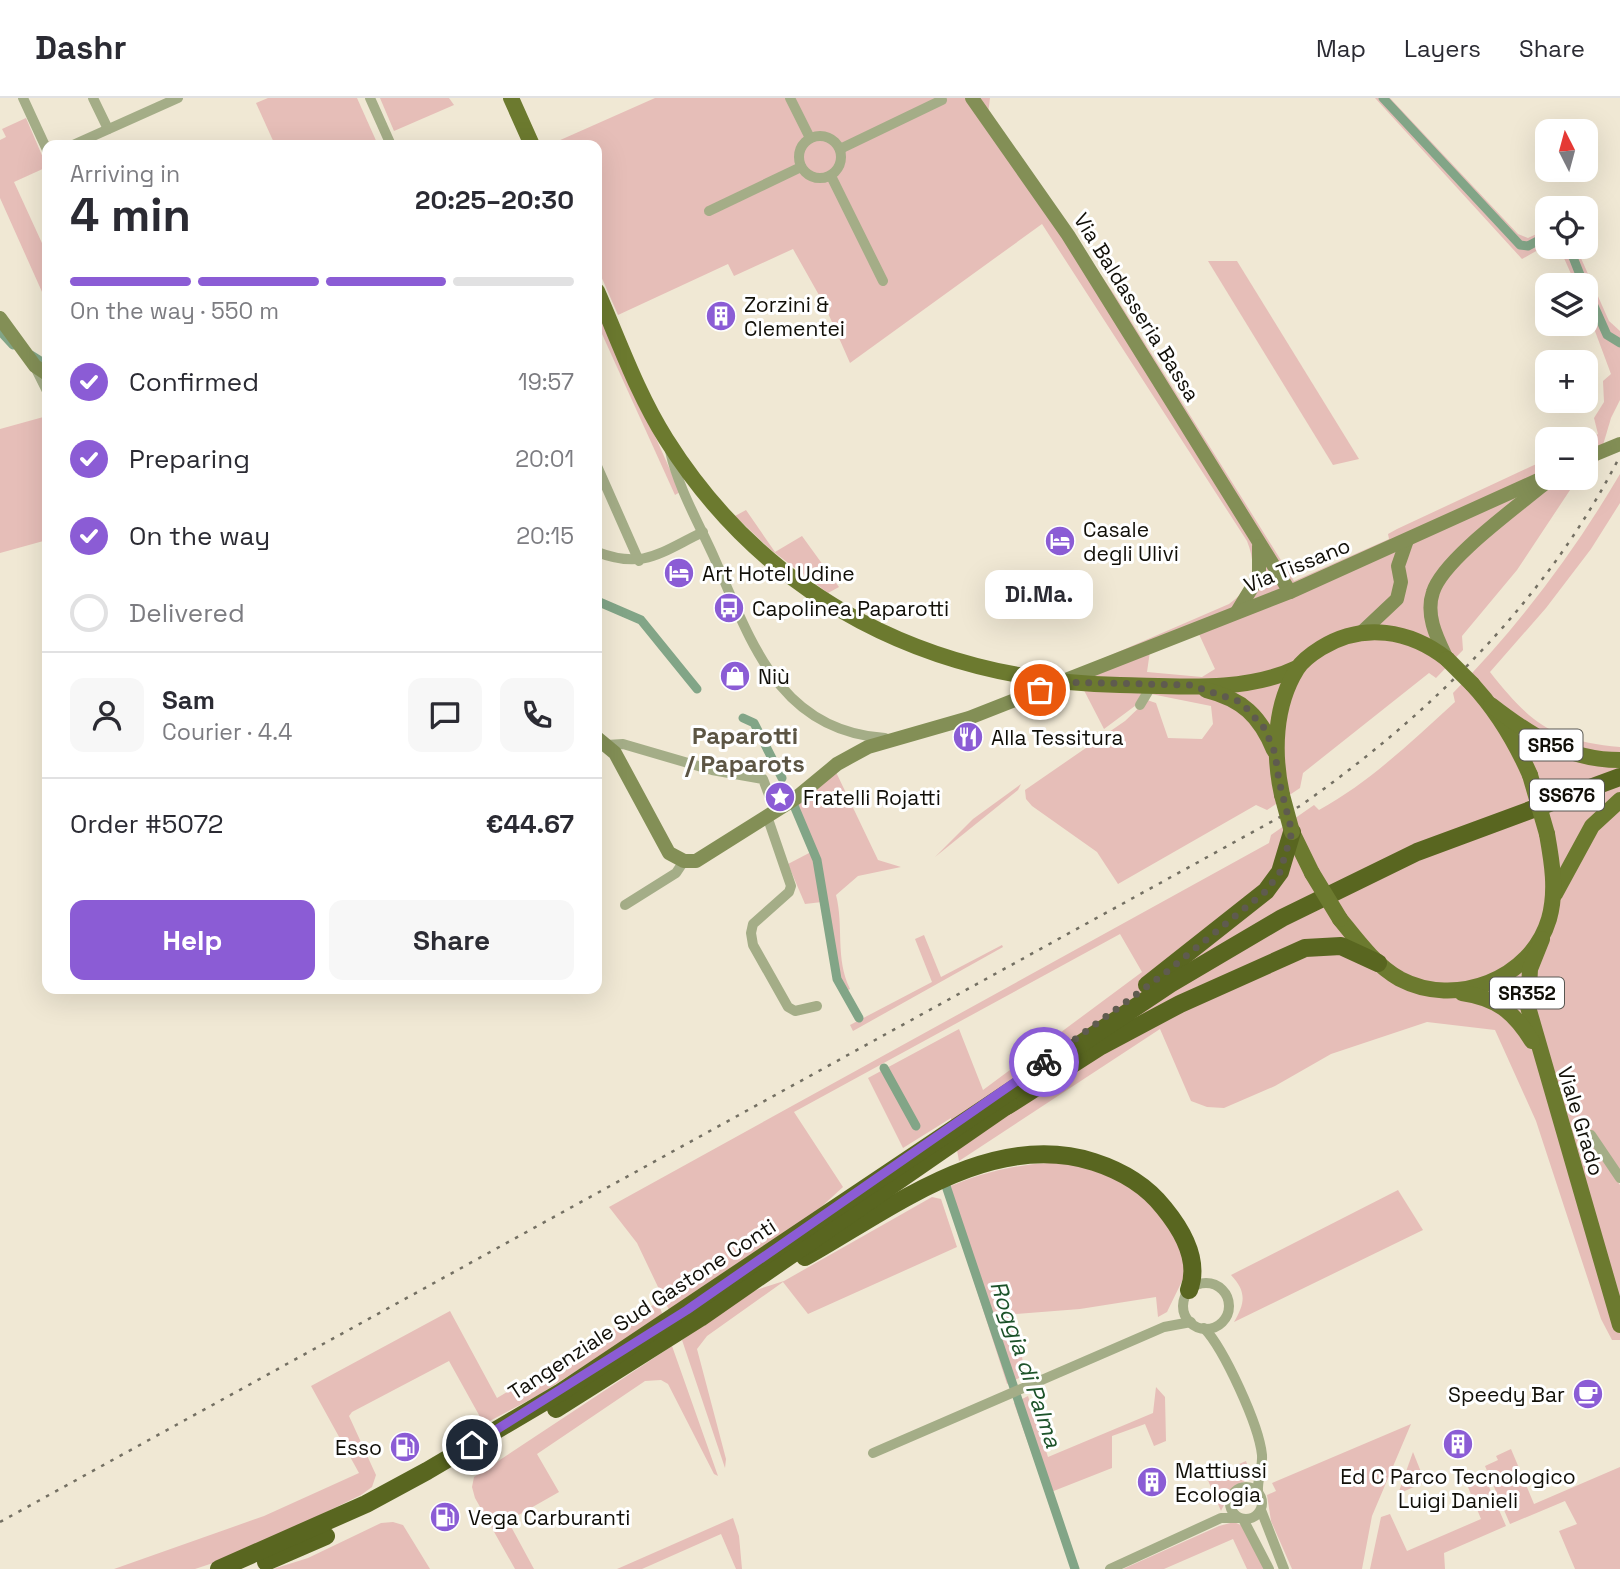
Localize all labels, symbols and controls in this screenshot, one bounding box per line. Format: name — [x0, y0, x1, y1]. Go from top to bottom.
text: Dashr — [35, 27, 127, 69]
text: Map — [1316, 33, 1366, 64]
text: Layers — [1404, 33, 1481, 64]
text: Share — [1519, 33, 1585, 64]
north arrow — [1535, 119, 1598, 182]
map controls — [1535, 119, 1598, 490]
text: Arriving in — [70, 159, 180, 189]
text: 20:25–20:30 — [415, 183, 574, 217]
text: 4 min — [70, 186, 191, 244]
button: locate — [1535, 196, 1598, 259]
street label: Via Baldasseria Bassa — [1068, 208, 1206, 406]
button: layers — [1535, 273, 1598, 336]
place label: Zorzini & Clementei — [744, 291, 845, 342]
text: On the way · 550 m — [70, 296, 279, 326]
building icon: Zorzini & Clementei — [704, 299, 738, 333]
button: + — [1535, 350, 1598, 413]
icon: check — [70, 363, 108, 401]
text: Confirmed — [129, 365, 259, 399]
text: 19:57 — [518, 367, 574, 397]
button: − — [1535, 427, 1598, 490]
icon: check — [70, 440, 108, 478]
text: Preparing — [129, 442, 250, 476]
text: 20:01 — [515, 444, 574, 474]
place label: Casale degli Ulivi — [1083, 516, 1179, 567]
icon: check — [70, 517, 108, 555]
text: On the way — [129, 519, 270, 553]
text: 20:15 — [516, 521, 574, 551]
hotel icon: Casale degli Ulivi — [1043, 524, 1077, 558]
street label: Via Tissano — [1240, 531, 1354, 599]
hotel icon: Art Hotel Udine — [662, 556, 696, 590]
place label: Art Hotel Udine — [702, 560, 855, 587]
callout: Di.Ma. — [986, 571, 1094, 620]
text: Di.Ma. — [1005, 579, 1073, 609]
bus stop icon: Capolinea Paparotti — [712, 591, 746, 625]
place label: Capolinea Paparotti — [752, 595, 949, 622]
text: Delivered — [129, 596, 245, 630]
shop icon: Niù — [718, 659, 752, 693]
pin — [1010, 660, 1070, 720]
place label: Niù — [758, 663, 790, 690]
icon: bag — [1021, 671, 1059, 709]
button: person — [70, 678, 144, 752]
button: chat — [408, 678, 482, 752]
button: phone — [500, 678, 574, 752]
text: Sam — [162, 683, 215, 717]
text: Courier · 4.4 — [162, 717, 292, 747]
district label: Paparotti / Paparots — [684, 720, 805, 779]
restaurant icon: Alla Tessitura — [951, 720, 985, 754]
place label: Alla Tessitura — [991, 724, 1124, 751]
road number: SR56 — [1520, 730, 1582, 760]
place icon: Fratelli Rojatti — [763, 780, 797, 814]
road number: SS676 — [1530, 780, 1604, 810]
place label: Fratelli Rojatti — [803, 784, 941, 811]
text: Order #5072 — [70, 807, 224, 841]
text: €44.67 — [486, 807, 574, 841]
button: Help — [70, 900, 315, 980]
button: Share — [329, 900, 574, 980]
road number: SR352 — [1490, 978, 1564, 1009]
courier — [1009, 1027, 1079, 1097]
icon: bike — [1025, 1043, 1063, 1081]
street label: Viale Grado — [1552, 1063, 1610, 1179]
street label: Tangenziale Sud Gastone Conti — [503, 1212, 781, 1406]
water label: Roggia di Palma — [983, 1276, 1069, 1452]
cafe icon: Speedy Bar — [1571, 1377, 1605, 1411]
place label: Speedy Bar — [1448, 1381, 1565, 1408]
pin — [442, 1415, 502, 1475]
icon: home — [453, 1426, 491, 1464]
building icon: Ed C Parco Tecnologico Luigi Danieli — [1441, 1427, 1475, 1461]
fuel station icon: Esso — [388, 1430, 422, 1464]
place label: Esso — [335, 1434, 382, 1461]
place label: Mattiussi Ecologia — [1175, 1457, 1267, 1508]
place label: Ed C Parco Tecnologico Luigi Danieli — [1340, 1463, 1576, 1514]
building icon: Mattiussi Ecologia — [1135, 1465, 1169, 1499]
fuel station icon: Vega Carburanti — [428, 1500, 462, 1534]
place label: Vega Carburanti — [468, 1504, 630, 1531]

